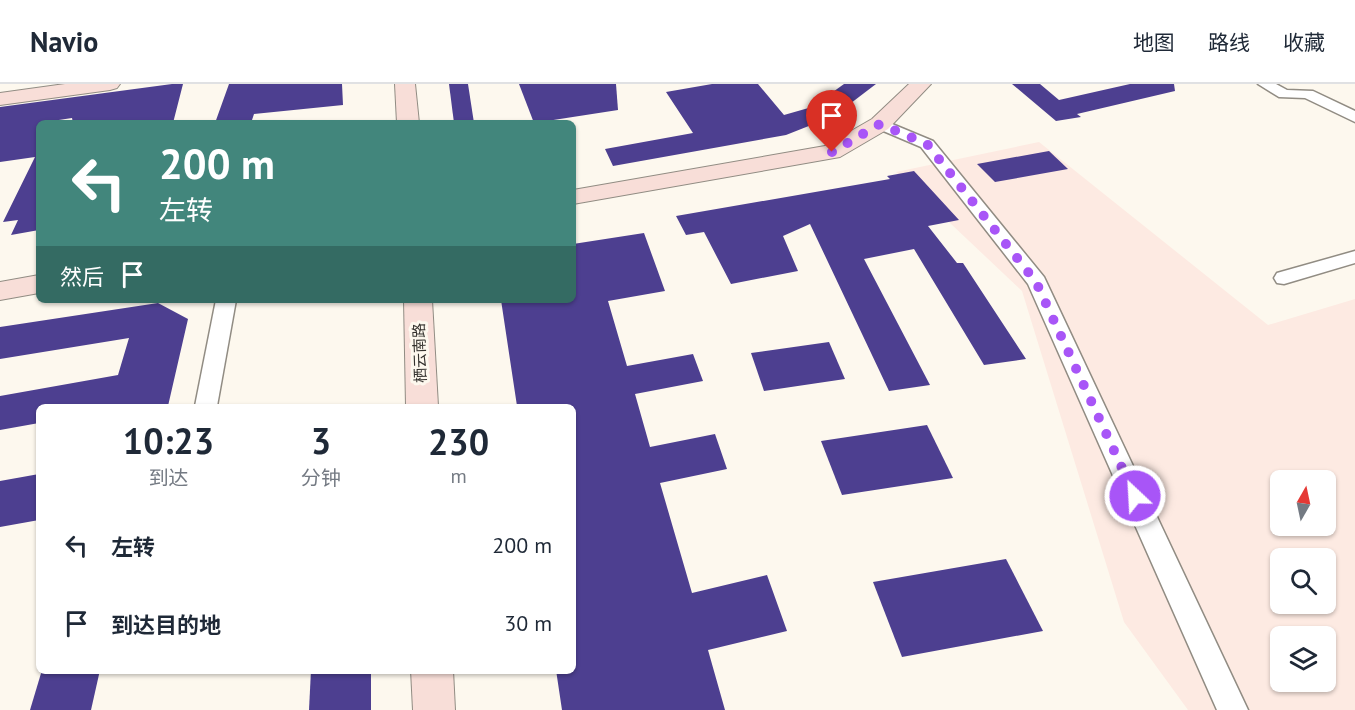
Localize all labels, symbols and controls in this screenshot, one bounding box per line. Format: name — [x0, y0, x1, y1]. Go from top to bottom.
text: Navio — [30, 23, 98, 60]
text: 地图 — [1133, 29, 1175, 56]
text: 路线 — [1208, 29, 1250, 56]
text: 收藏 — [1283, 29, 1325, 56]
pin — [806, 90, 857, 152]
icon: arrive — [815, 99, 848, 132]
text: 200 m — [159, 136, 275, 191]
icon: left — [60, 144, 138, 222]
text: 左转 — [159, 193, 213, 227]
icon: arrive — [116, 258, 149, 291]
text: 然后 — [60, 263, 104, 291]
street label: 栖云南路 — [409, 323, 430, 383]
text: 10:23 — [123, 417, 214, 464]
text: 3 — [311, 417, 331, 464]
text: 230 — [428, 418, 489, 465]
text: m — [450, 463, 467, 489]
position arrow — [1103, 464, 1167, 528]
text: 到达 — [149, 465, 189, 491]
text: 分钟 — [301, 465, 341, 491]
north arrow — [1270, 470, 1336, 536]
map controls — [1270, 470, 1336, 692]
icon: left — [60, 529, 93, 562]
text: 200 m — [492, 531, 552, 559]
text: 左转 — [111, 533, 155, 561]
button: search — [1270, 548, 1336, 614]
icon: arrive — [60, 607, 93, 640]
text: 30 m — [504, 609, 552, 637]
text: 到达目的地 — [111, 611, 221, 639]
button: layers — [1270, 626, 1336, 692]

